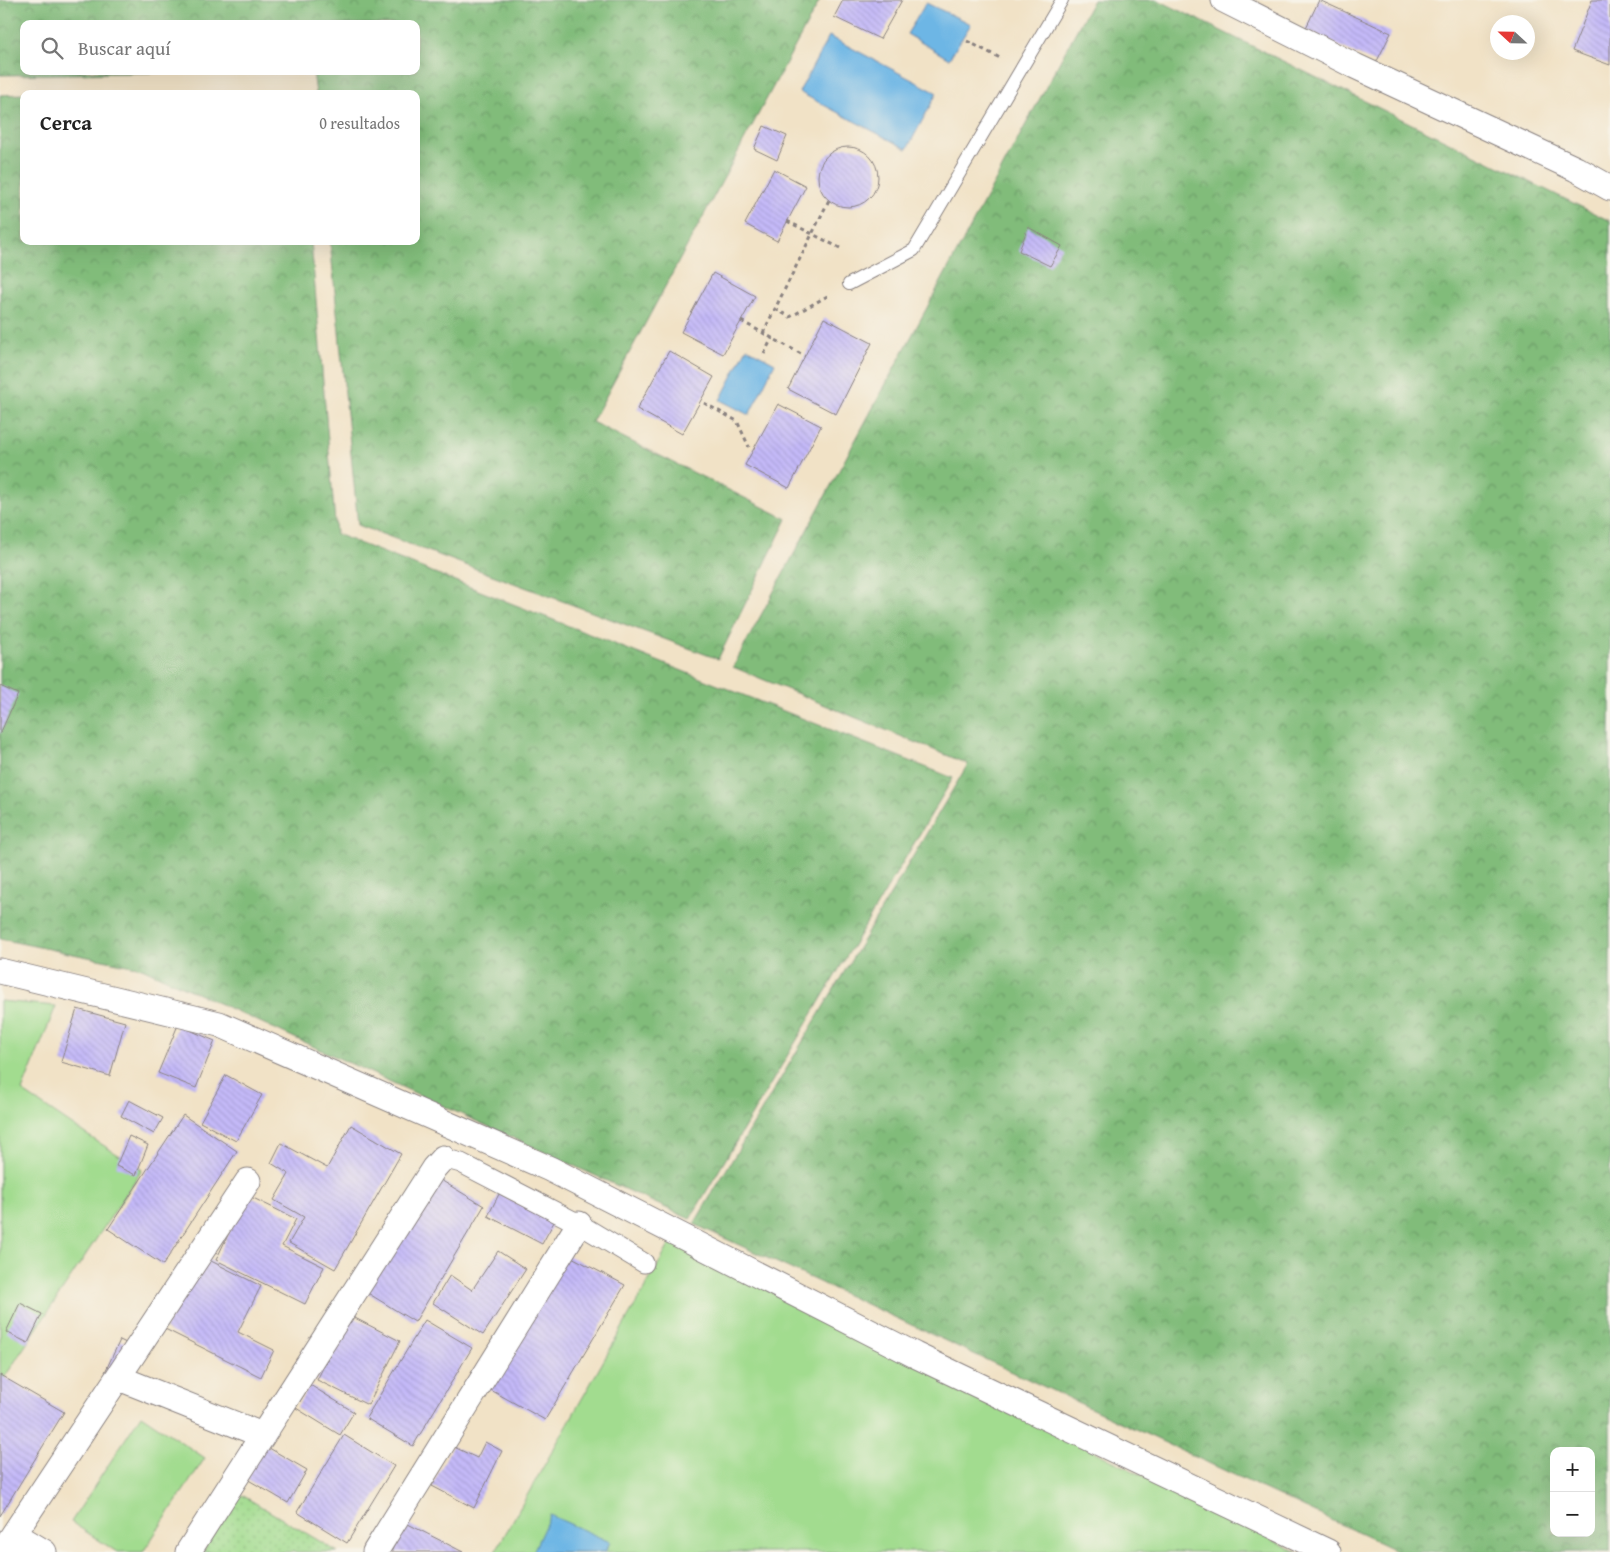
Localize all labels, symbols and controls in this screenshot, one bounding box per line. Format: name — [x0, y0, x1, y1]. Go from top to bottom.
north arrow — [1490, 15, 1535, 60]
search box — [20, 20, 420, 75]
icon: search — [38, 34, 66, 62]
text: Buscar aquí — [78, 34, 171, 62]
text: Cerca — [40, 107, 92, 138]
text: 0 resultados — [319, 111, 400, 135]
map controls — [1550, 1447, 1595, 1537]
button: + — [1550, 1447, 1595, 1492]
button: − — [1550, 1492, 1595, 1537]

